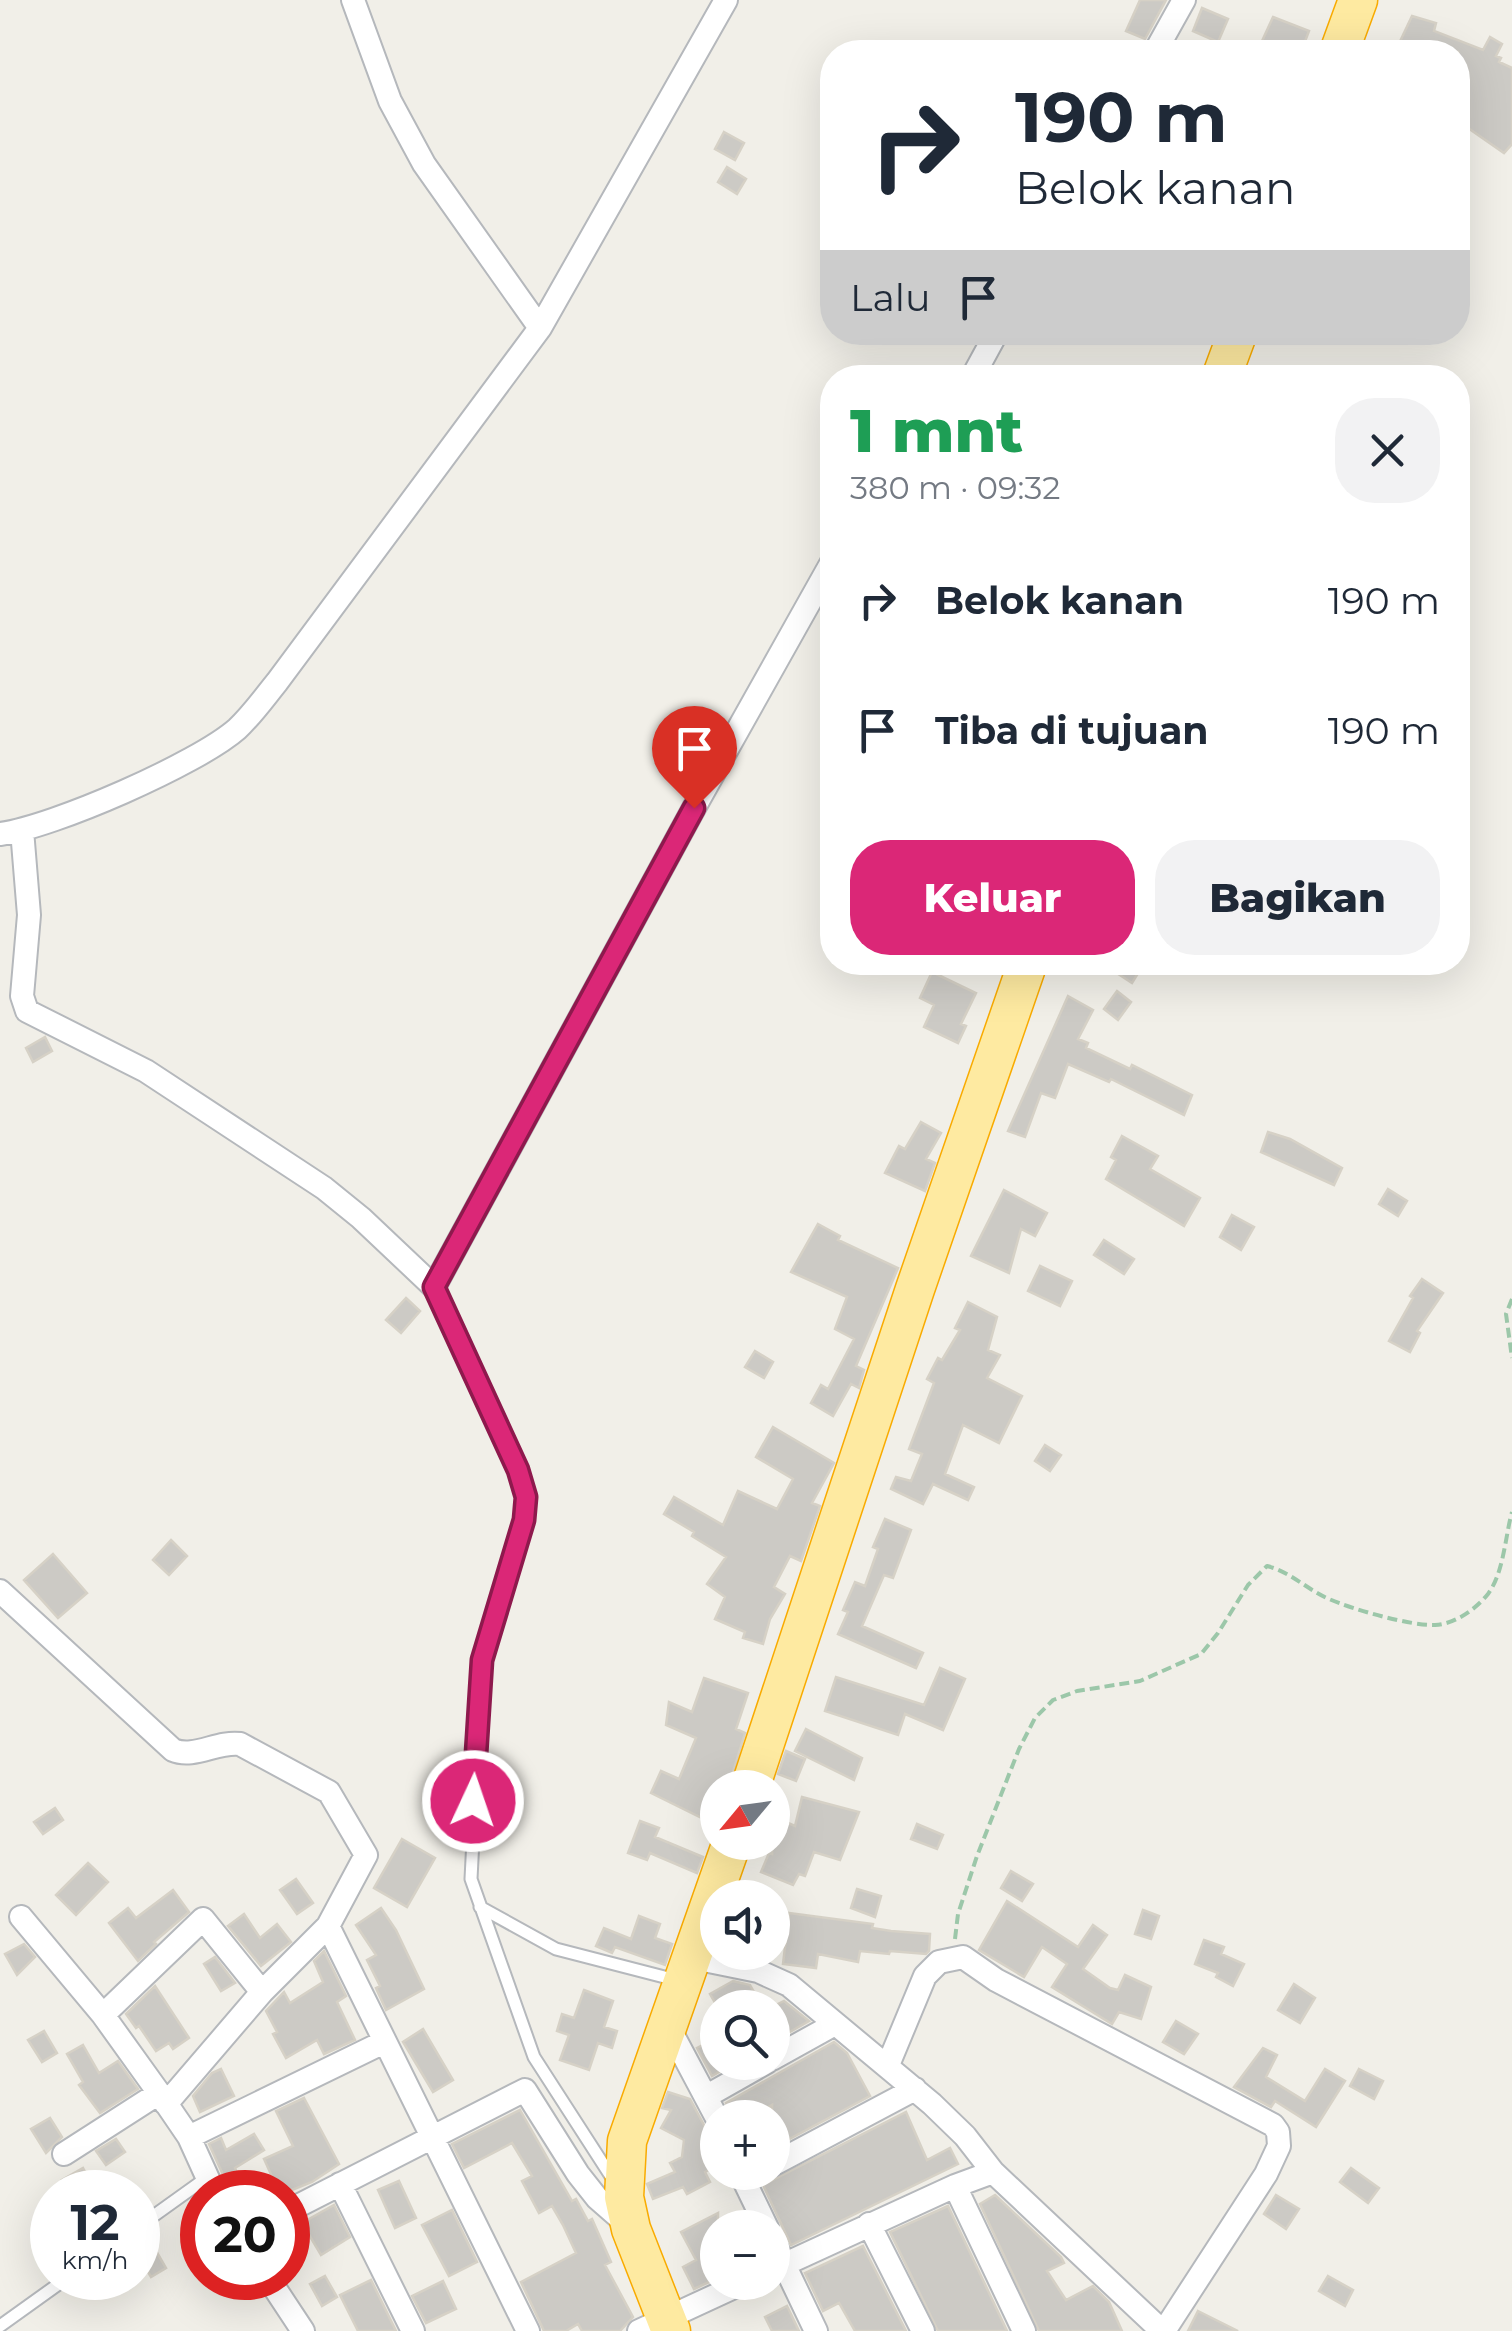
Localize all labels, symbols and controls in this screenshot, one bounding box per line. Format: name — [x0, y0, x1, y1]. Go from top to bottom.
text: 190 m — [1015, 74, 1228, 160]
icon: right — [850, 80, 980, 210]
text: Belok kanan — [1015, 160, 1296, 215]
icon: arrive — [951, 270, 1006, 325]
text: Lalu — [850, 274, 931, 321]
text: 1 mnt — [850, 394, 1023, 467]
button: close — [1335, 398, 1440, 503]
text: 380 m · 09:32 — [850, 468, 1060, 507]
icon: right — [850, 573, 905, 628]
text: Belok kanan — [935, 577, 1184, 624]
text: 190 m — [1328, 577, 1440, 624]
icon: arrive — [850, 703, 905, 758]
pin — [652, 706, 737, 809]
text: Tiba di tujuan — [935, 707, 1209, 754]
text: 190 m — [1328, 707, 1440, 754]
icon: arrive — [667, 721, 722, 776]
button: Keluar — [850, 840, 1135, 955]
button: Bagikan — [1155, 840, 1440, 955]
position arrow — [421, 1749, 525, 1853]
north arrow — [700, 1770, 790, 1860]
map controls — [700, 1770, 790, 2300]
button: sound — [700, 1880, 790, 1970]
button: search — [700, 1990, 790, 2080]
button: + — [700, 2100, 790, 2190]
speed limit sign: 20 — [180, 2170, 310, 2300]
text: 12 — [70, 2192, 120, 2253]
button: − — [700, 2210, 790, 2300]
text: km/h — [62, 2245, 128, 2275]

